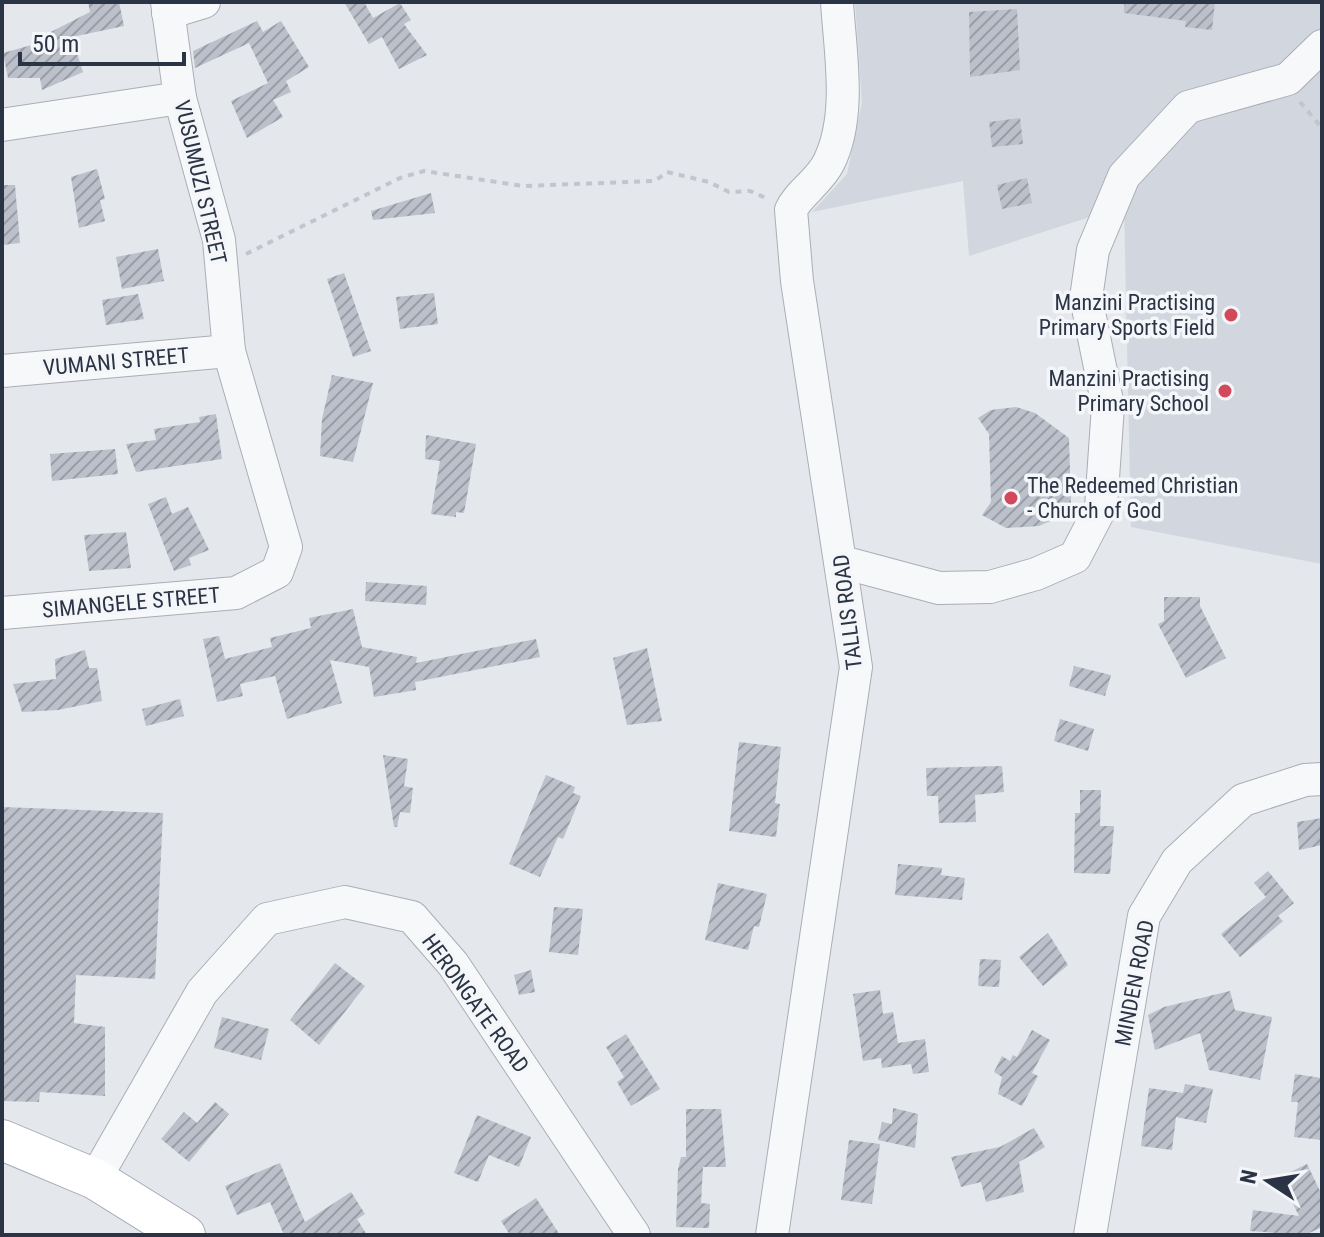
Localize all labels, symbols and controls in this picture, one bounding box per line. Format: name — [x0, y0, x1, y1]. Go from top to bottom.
scale bar — [20, 16, 184, 66]
text: 50 m — [32, 30, 79, 58]
street label: VUSUMUZI STREET — [169, 98, 232, 267]
place label: Manzini Practising Primary Sports Field — [1039, 290, 1215, 340]
marker: Manzini Practising Primary Sports Field — [1222, 306, 1240, 324]
street label: VUMANI STREET — [42, 343, 190, 380]
place label: Manzini Practising Primary School — [1048, 366, 1209, 416]
marker: Manzini Practising Primary School — [1216, 382, 1234, 400]
place label: The Redeemed Christian - Church of God — [1027, 473, 1238, 523]
marker: The Redeemed Christian - Church of God — [1002, 489, 1020, 507]
street label: TALLIS ROAD — [828, 553, 867, 671]
street label: SIMANGELE STREET — [41, 582, 221, 623]
street label: MINDEN ROAD — [1110, 918, 1159, 1048]
street label: HERONGATE ROAD — [417, 929, 534, 1077]
north arrow — [1228, 1141, 1308, 1221]
text: N — [1235, 1168, 1263, 1186]

